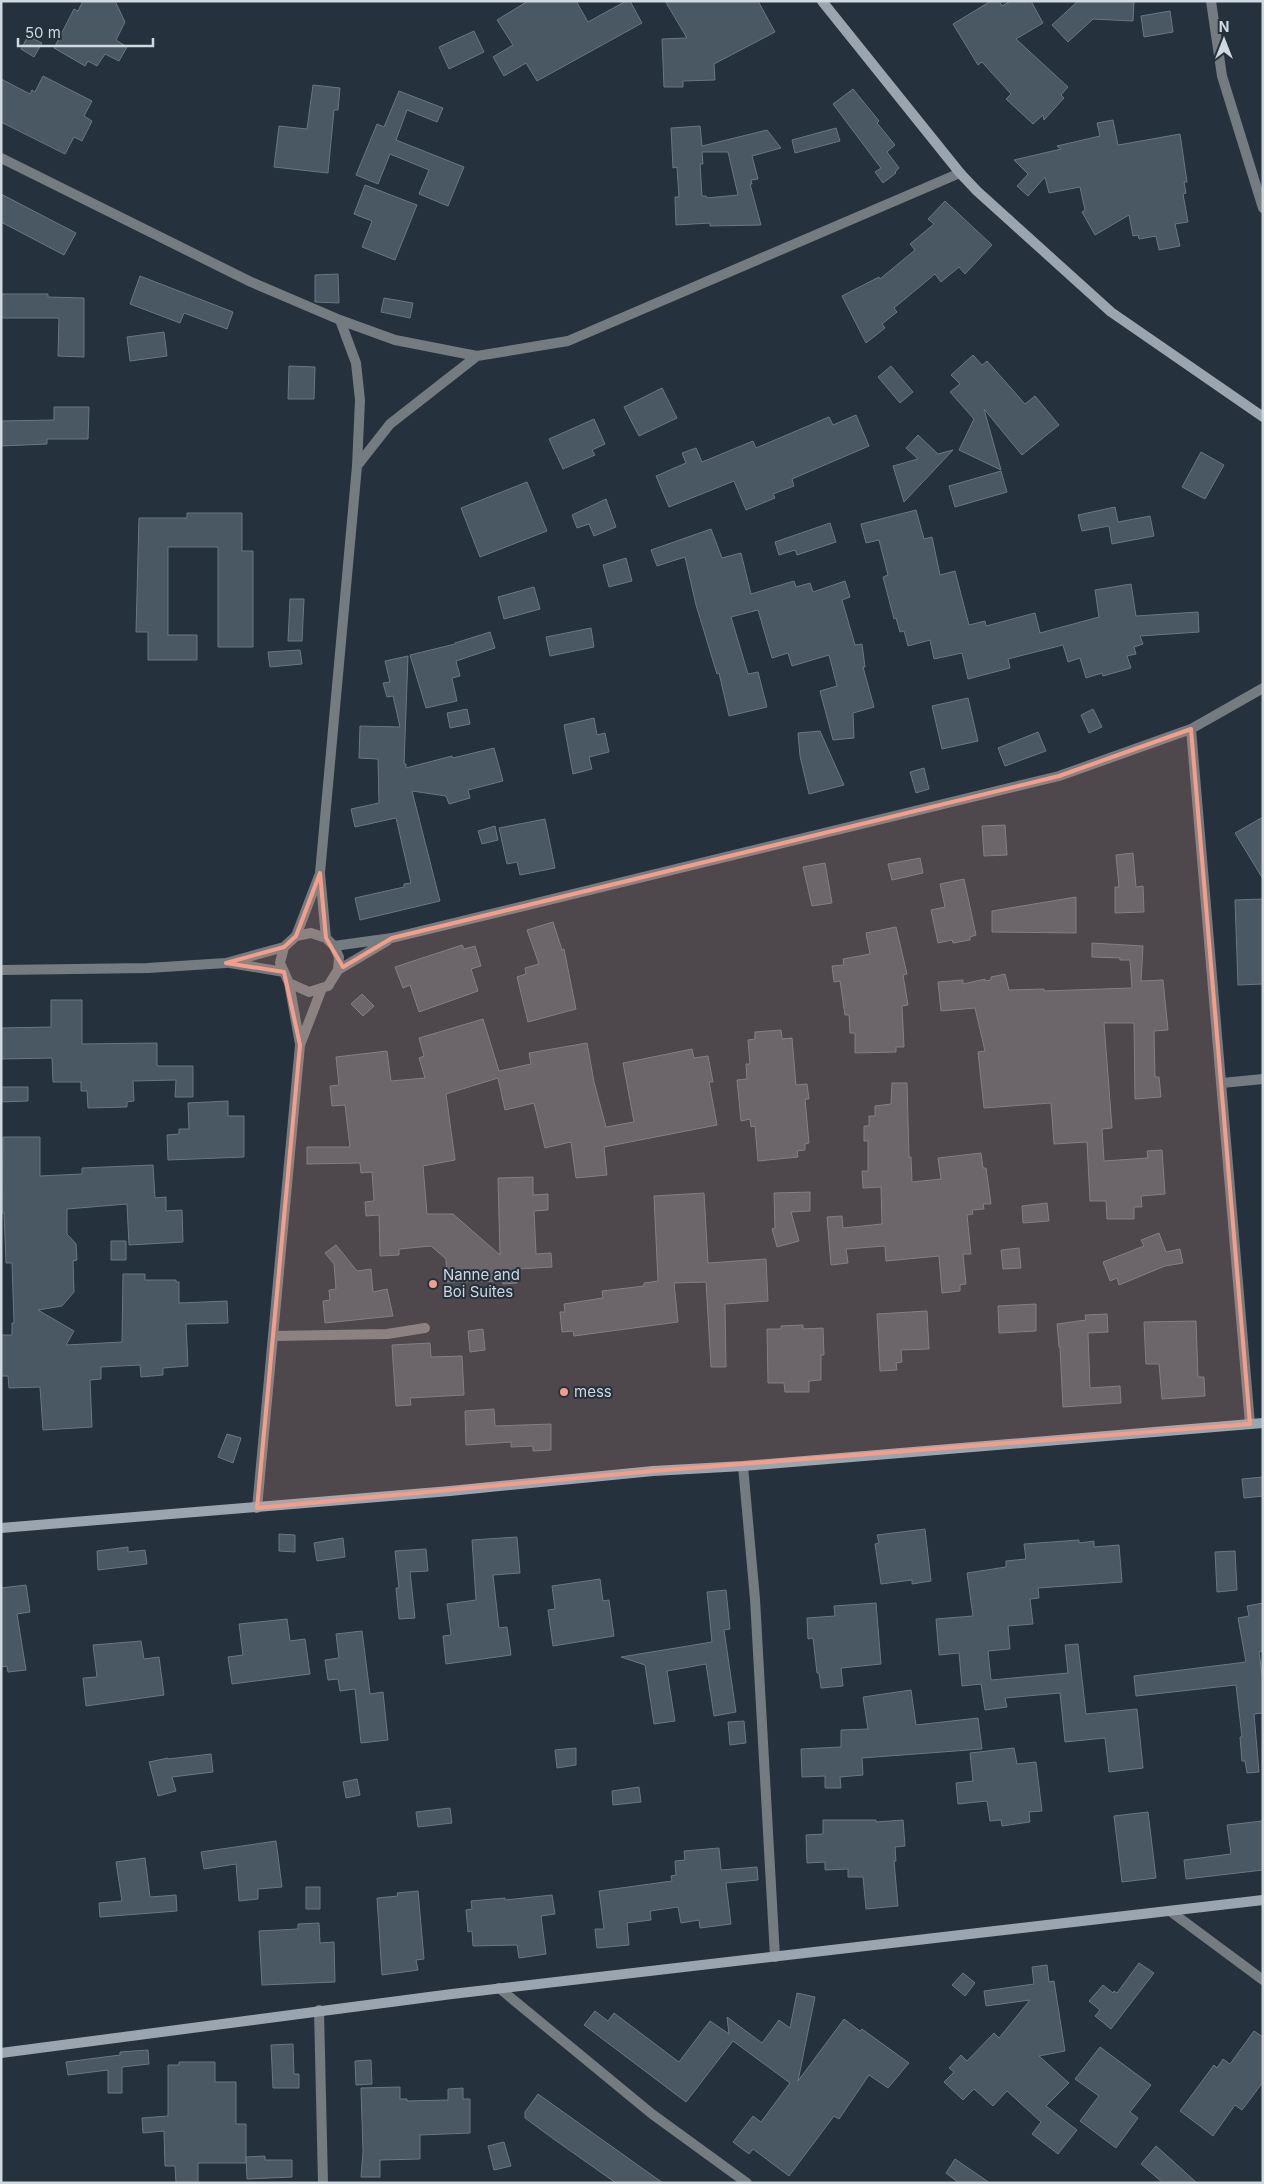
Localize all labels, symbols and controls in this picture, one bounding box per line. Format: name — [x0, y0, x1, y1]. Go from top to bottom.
scale bar — [18, 15, 152, 47]
north arrow — [1199, 15, 1249, 65]
text: N — [1219, 18, 1229, 35]
text: 50 m — [25, 23, 61, 42]
place label: Nanne and Boi Suites — [443, 1265, 520, 1301]
marker: Nanne and Boi Suites — [427, 1278, 439, 1290]
place label: mess — [574, 1382, 612, 1401]
marker: mess — [558, 1386, 570, 1398]

